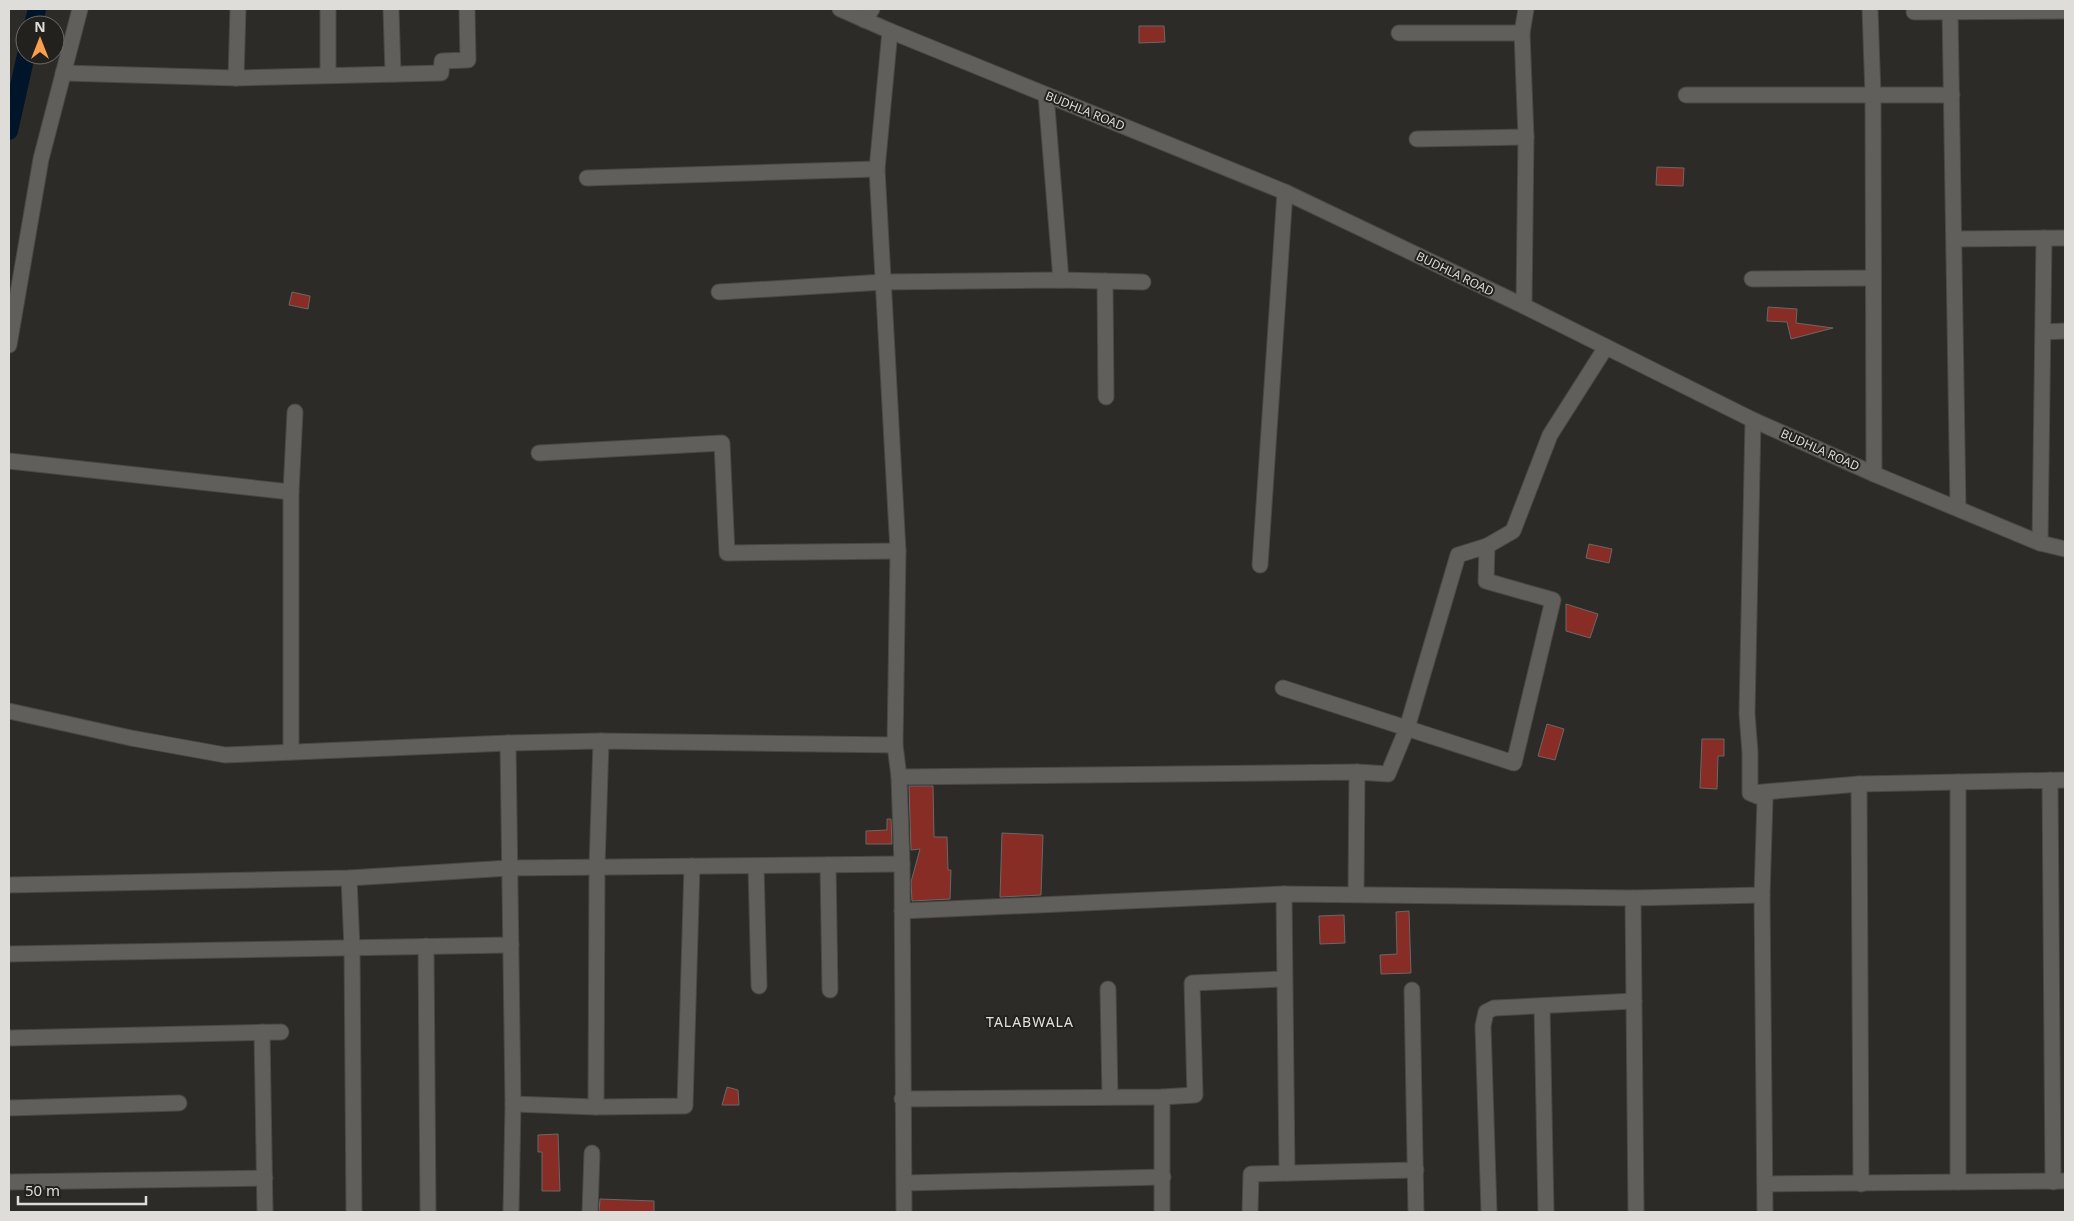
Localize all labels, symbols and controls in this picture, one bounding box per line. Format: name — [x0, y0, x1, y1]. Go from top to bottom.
north arrow — [15, 15, 65, 65]
text: N — [34, 17, 46, 36]
street label: BUDHLA ROAD — [1043, 87, 1128, 134]
street label: BUDHLA ROAD — [1414, 247, 1497, 300]
street label: BUDHLA ROAD — [1778, 425, 1862, 475]
district label: TALABWALA — [986, 1012, 1074, 1031]
scale bar — [18, 1174, 145, 1206]
text: 50 m — [25, 1180, 60, 1200]

